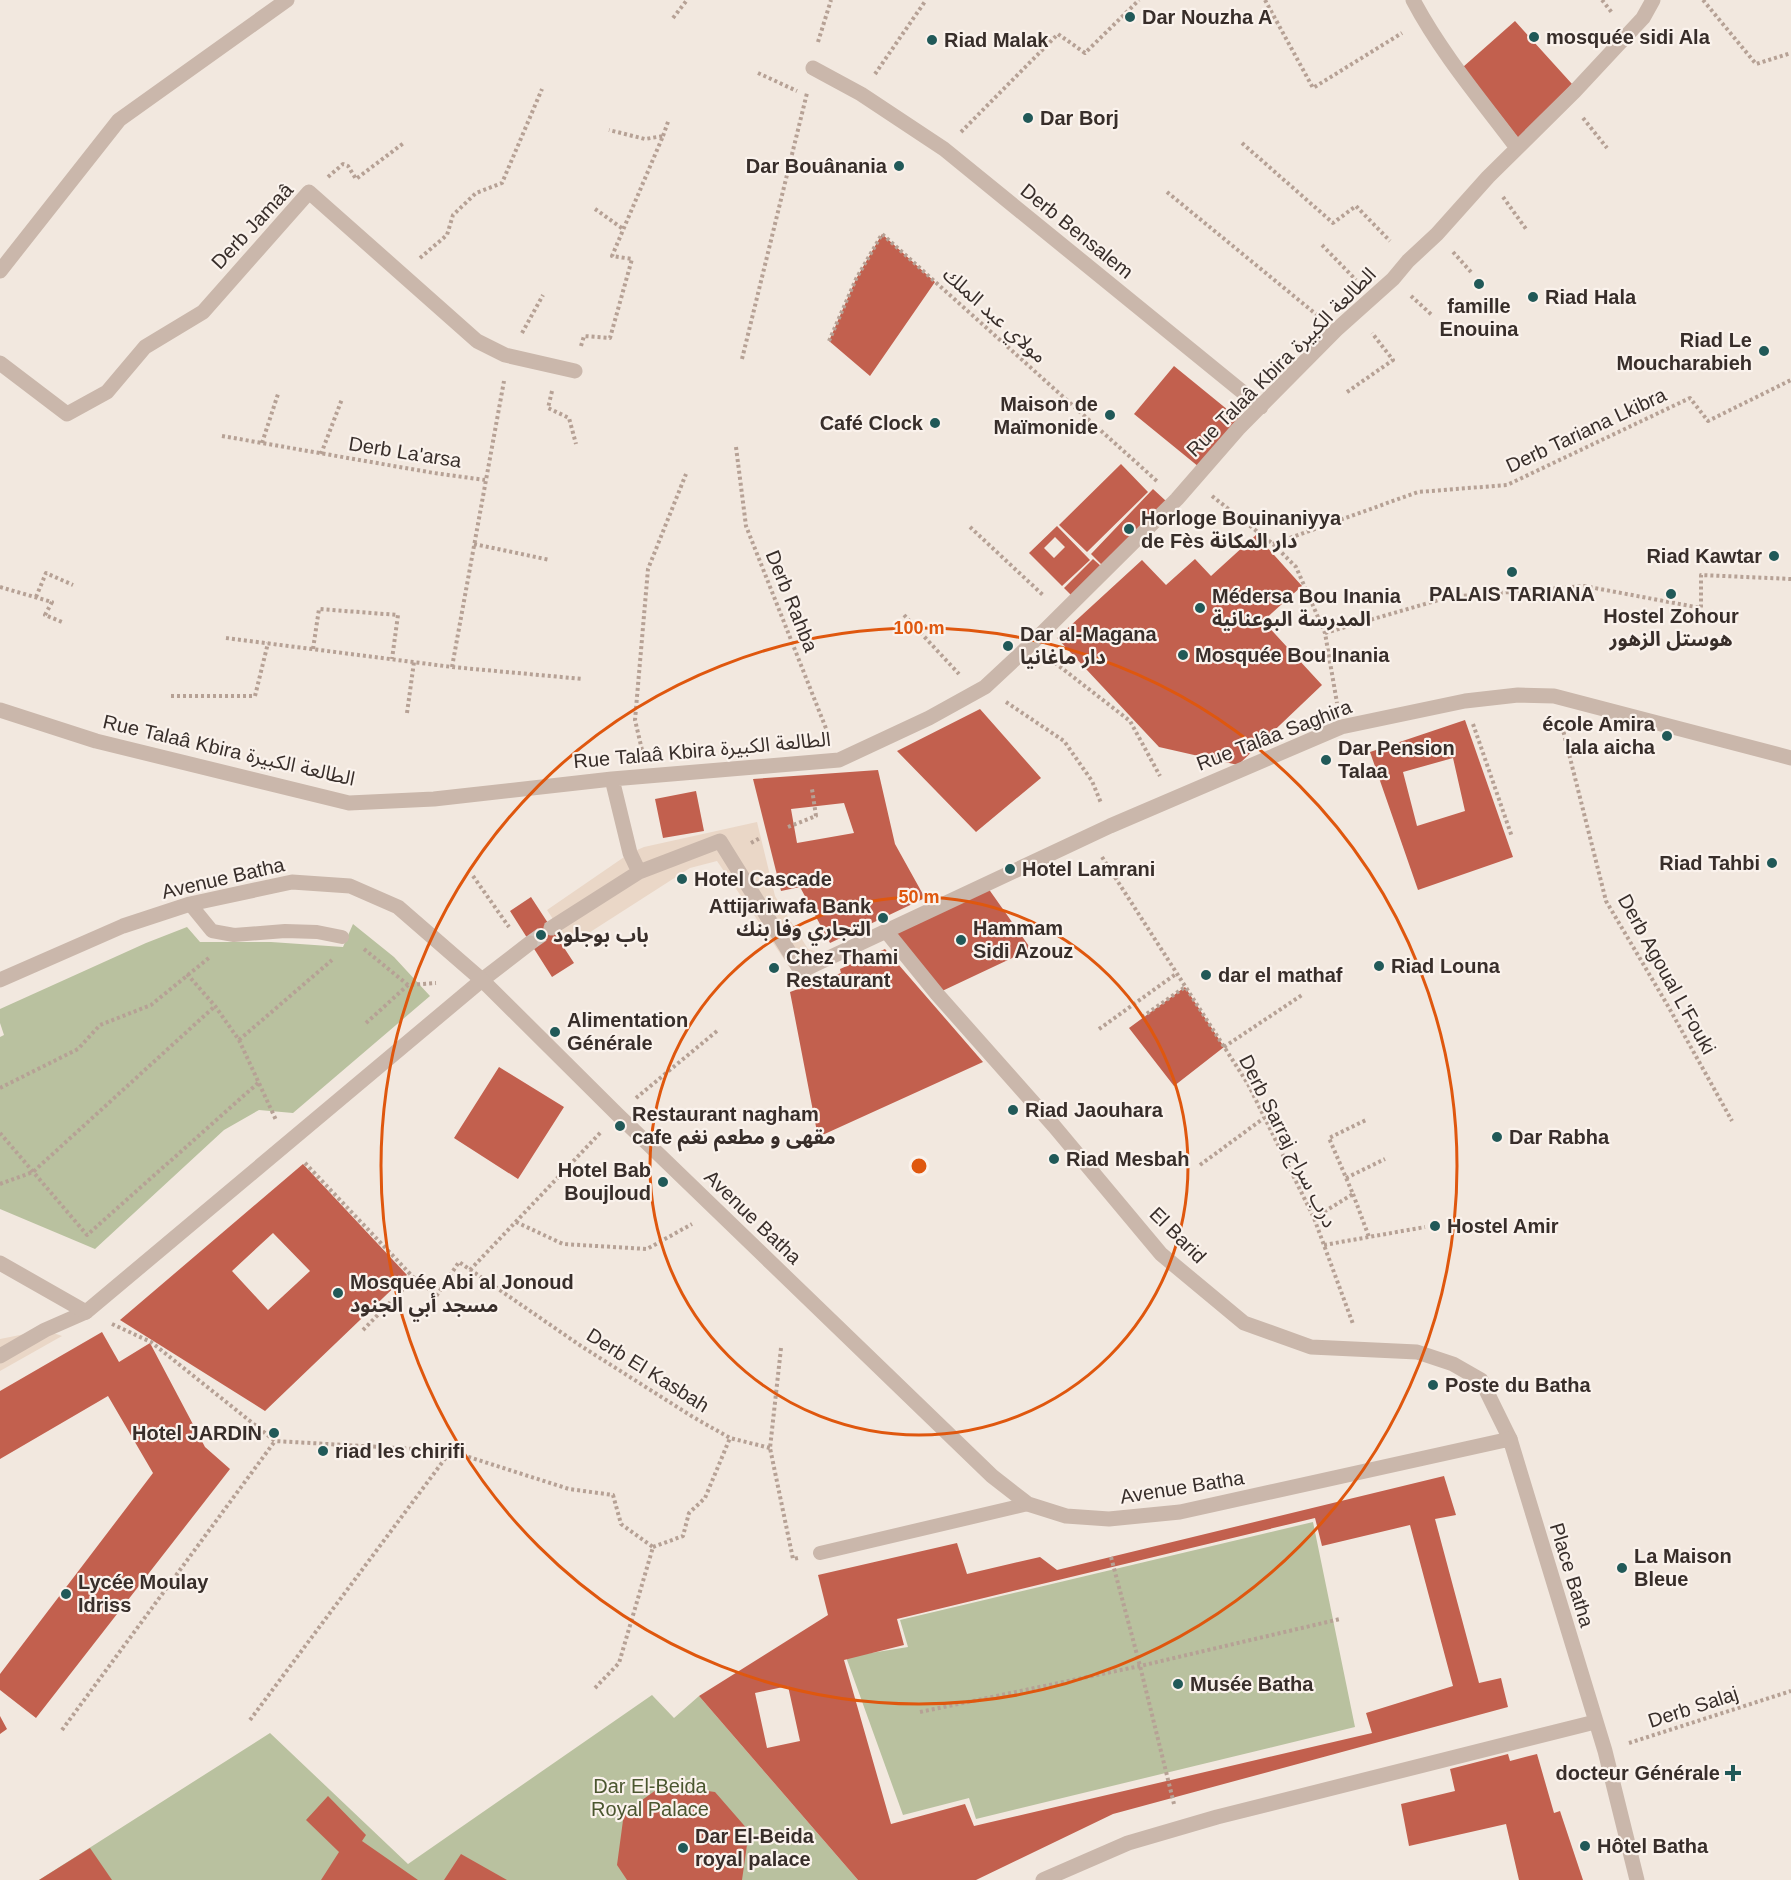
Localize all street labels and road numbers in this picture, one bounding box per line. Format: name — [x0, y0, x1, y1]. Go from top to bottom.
street label: Derb Jamaâ — [207, 178, 298, 273]
street label: Derb Bensalem — [1017, 179, 1137, 283]
street label: مولاي عبد الملك — [936, 263, 1051, 371]
street label: Rue Talaâ Kbira الطالعة الكبيرة — [1182, 263, 1381, 462]
street label: Derb Tariana Lkibra — [1502, 383, 1670, 477]
street label: Derb La'arsa — [347, 432, 464, 472]
street label: Derb Rahba — [762, 547, 823, 656]
street label: Rue Talâa Saghira — [1193, 695, 1355, 775]
street label: Rue Talaâ Kbira الطالعة الكبيرة — [101, 710, 357, 791]
street label: Rue Talaâ Kbira الطالعة الكبيرة — [573, 728, 832, 773]
street label: Avenue Batha — [159, 853, 287, 903]
street label: Derb Agoual L'Fouki — [1614, 890, 1720, 1058]
street label: Derb Sarraj درب سراج — [1231, 1051, 1341, 1233]
street label: Avenue Batha — [700, 1166, 806, 1269]
street label: El Barid — [1145, 1202, 1211, 1268]
street label: Derb El Kasbah — [583, 1324, 713, 1416]
street label: Avenue Batha — [1118, 1466, 1246, 1508]
street label: Place Batha — [1546, 1520, 1599, 1631]
street label: Derb Salaj — [1645, 1682, 1741, 1732]

